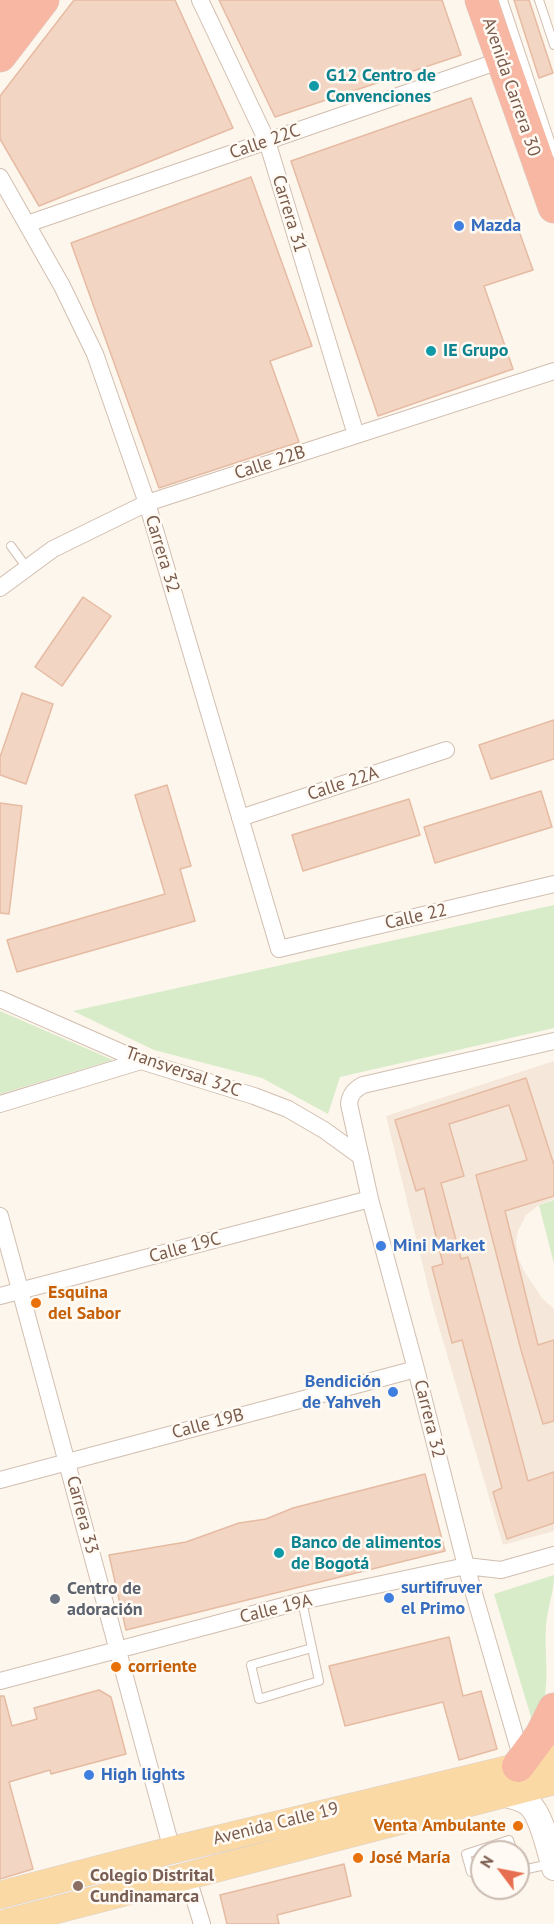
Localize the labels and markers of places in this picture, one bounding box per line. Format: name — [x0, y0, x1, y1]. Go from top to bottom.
place label: G12 Centro de Convenciones — [326, 65, 436, 107]
marker: G12 Centro de Convenciones — [307, 79, 321, 93]
place label: Mazda — [471, 215, 521, 237]
marker: Mazda — [452, 219, 466, 233]
place label: IE Grupo — [443, 340, 508, 362]
marker: IE Grupo — [424, 344, 438, 358]
place label: Mini Market — [393, 1235, 485, 1257]
marker: Mini Market — [374, 1239, 388, 1253]
place label: Esquina del Sabor — [48, 1282, 121, 1324]
marker: Esquina del Sabor — [29, 1296, 43, 1310]
place label: Bendición de Yahveh — [302, 1371, 381, 1414]
marker: Bendición de Yahveh — [386, 1385, 400, 1399]
place label: Banco de alimentos de Bogotá — [291, 1532, 441, 1574]
marker: Banco de alimentos de Bogotá — [272, 1546, 286, 1560]
place label: surtifruver el Primo — [401, 1577, 482, 1620]
place label: Centro de adoración — [67, 1578, 143, 1620]
marker: surtifruver el Primo — [382, 1591, 396, 1605]
marker: Centro de adoración — [48, 1592, 62, 1606]
place label: corriente — [128, 1656, 197, 1678]
marker: corriente — [109, 1660, 123, 1674]
place label: High lights — [101, 1764, 185, 1786]
marker: High lights — [82, 1768, 96, 1782]
place label: Venta Ambulante — [374, 1815, 506, 1837]
marker: Venta Ambulante — [511, 1819, 525, 1833]
place label: José María — [370, 1847, 450, 1869]
marker: José María — [351, 1851, 365, 1865]
place label: Colegio Distrital Cundinamarca — [90, 1865, 214, 1908]
marker: Colegio Distrital Cundinamarca — [71, 1879, 85, 1893]

